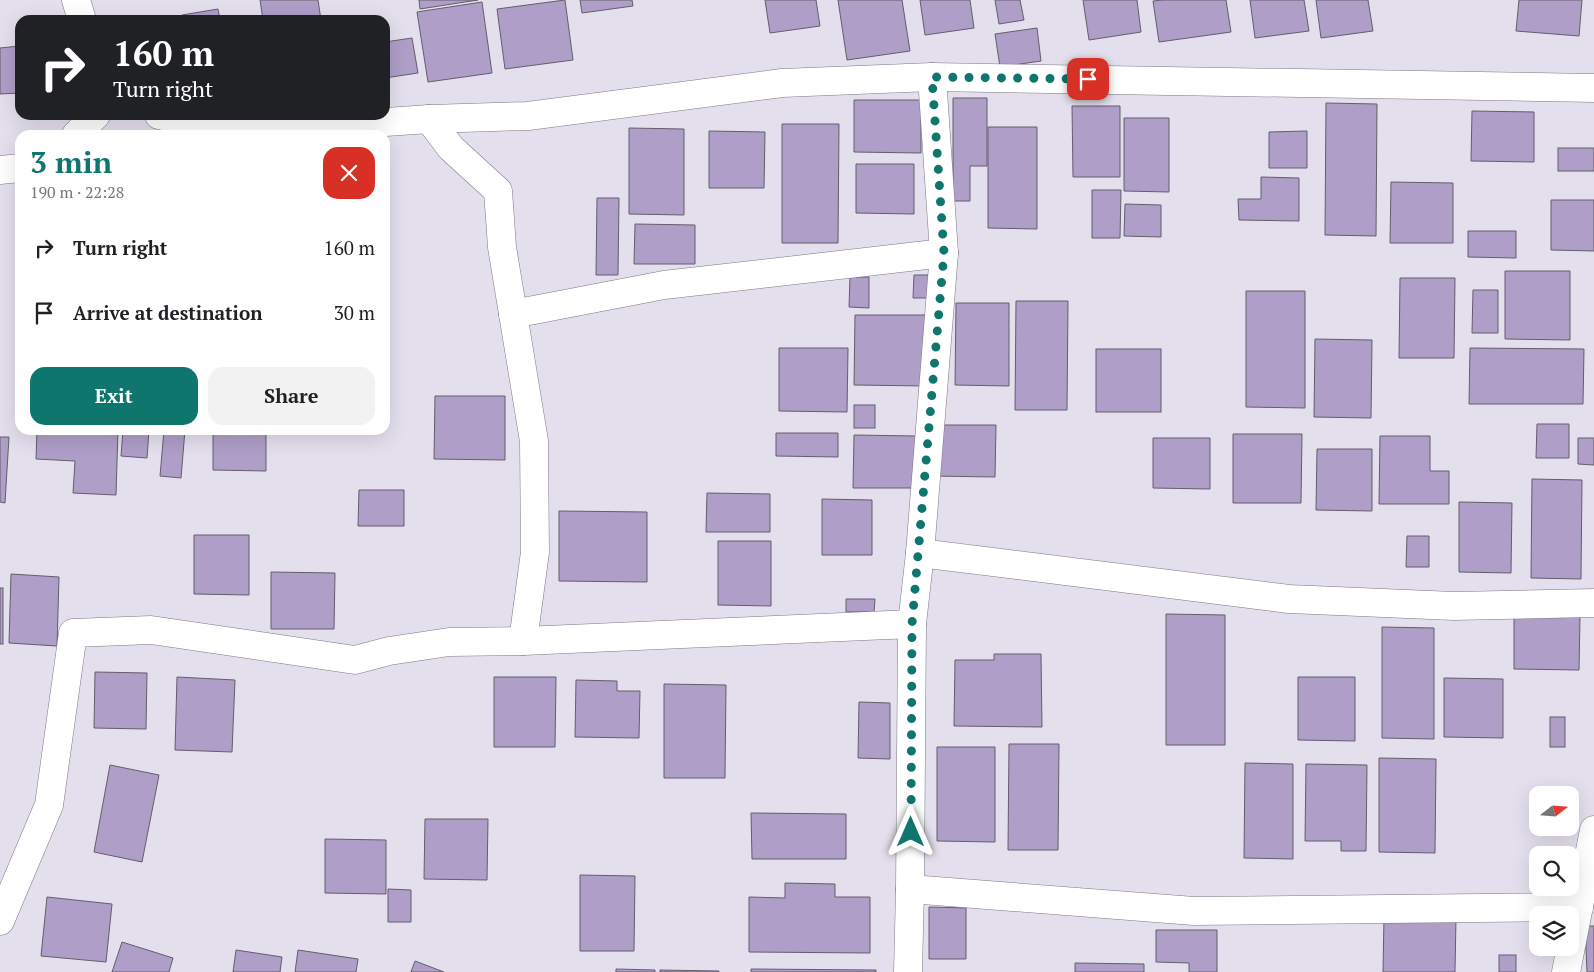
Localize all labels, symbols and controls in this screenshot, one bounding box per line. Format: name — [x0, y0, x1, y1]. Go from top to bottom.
text: 160 m — [113, 30, 214, 76]
icon: right — [30, 35, 95, 100]
pin — [1067, 58, 1109, 100]
icon: arrive — [1074, 65, 1102, 93]
text: Turn right — [113, 74, 213, 103]
text: 3 min — [30, 142, 112, 182]
button: close — [323, 147, 375, 199]
text: 190 m · 22:28 — [30, 181, 124, 203]
icon: right — [30, 234, 58, 262]
text: Turn right — [73, 235, 167, 260]
text: 160 m — [324, 235, 375, 260]
icon: arrive — [30, 299, 58, 327]
text: Arrive at destination — [73, 300, 262, 325]
text: 30 m — [334, 300, 375, 325]
button: Exit — [30, 367, 198, 425]
button: Share — [208, 367, 375, 425]
north arrow — [1529, 786, 1579, 836]
map controls — [1529, 786, 1579, 956]
position arrow — [884, 805, 936, 857]
button: search — [1529, 846, 1579, 896]
button: layers — [1529, 906, 1579, 956]

